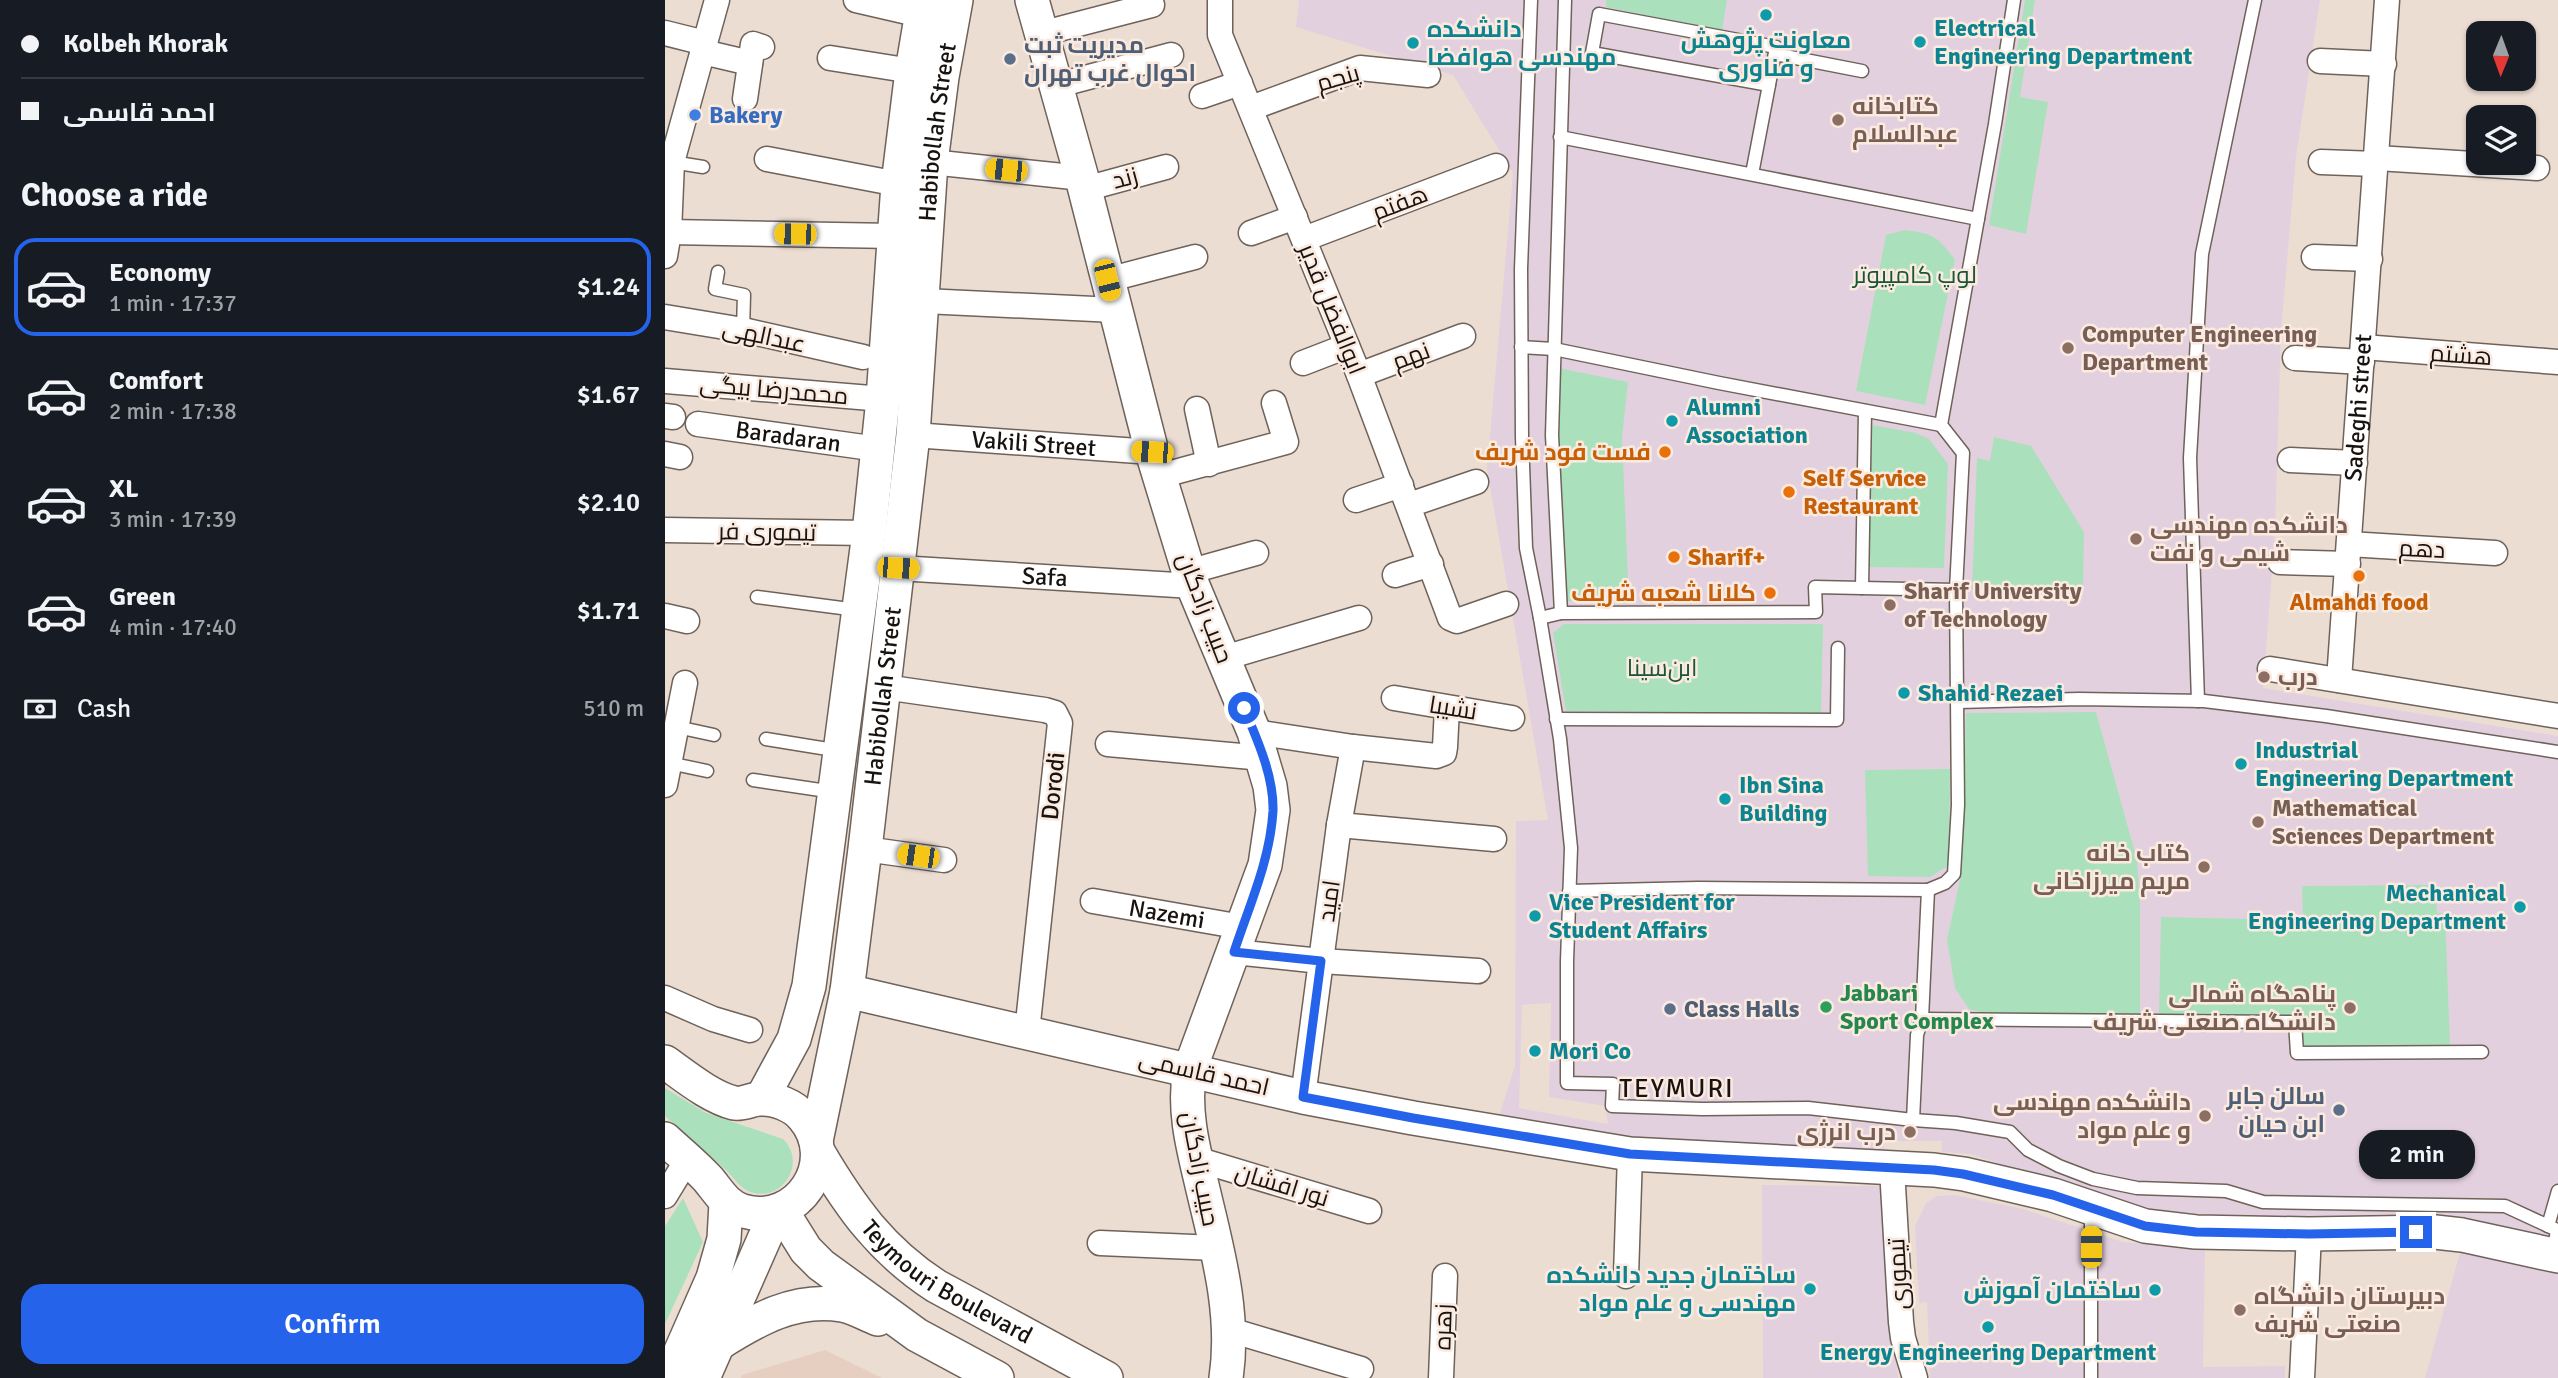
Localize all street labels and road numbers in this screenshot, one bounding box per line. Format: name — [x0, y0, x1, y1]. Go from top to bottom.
street label: Habibollah Street — [912, 40, 963, 222]
street label: پنجم — [1313, 57, 1364, 99]
street label: زند — [1109, 160, 1141, 196]
street label: هفتم — [1368, 179, 1432, 228]
street label: ابوالفضل قدیر — [1291, 237, 1372, 379]
street label: عبدالهی — [720, 313, 808, 359]
street label: Sadeghi street — [2338, 333, 2378, 482]
street label: نهم — [1388, 335, 1435, 378]
street label: هشتم — [2429, 338, 2493, 373]
street label: محمدرضا بیگی — [698, 369, 850, 411]
street label: Baradaran — [733, 414, 843, 459]
street label: Vakili Street — [970, 424, 1097, 463]
street label: تیموری فر — [716, 516, 817, 548]
street label: دهم — [2398, 533, 2446, 566]
street label: حبیب زادگان — [1170, 548, 1240, 668]
street label: Safa — [1021, 561, 1068, 593]
street label: Habibollah Street — [857, 605, 908, 787]
street label: نشیبا — [1427, 689, 1479, 727]
street label: Dorodi — [1035, 751, 1071, 821]
street label: امید — [1311, 878, 1347, 924]
street label: Nazemi — [1127, 893, 1207, 935]
street label: احمد قاسمی — [1136, 1043, 1272, 1103]
street label: حبیب زادگان — [1174, 1109, 1226, 1229]
street label: نور افشان — [1231, 1157, 1333, 1213]
street label: Teymouri Boulevard — [855, 1214, 1038, 1350]
street label: تیموری — [1881, 1237, 1915, 1310]
street label: زهره — [1427, 1303, 1459, 1351]

